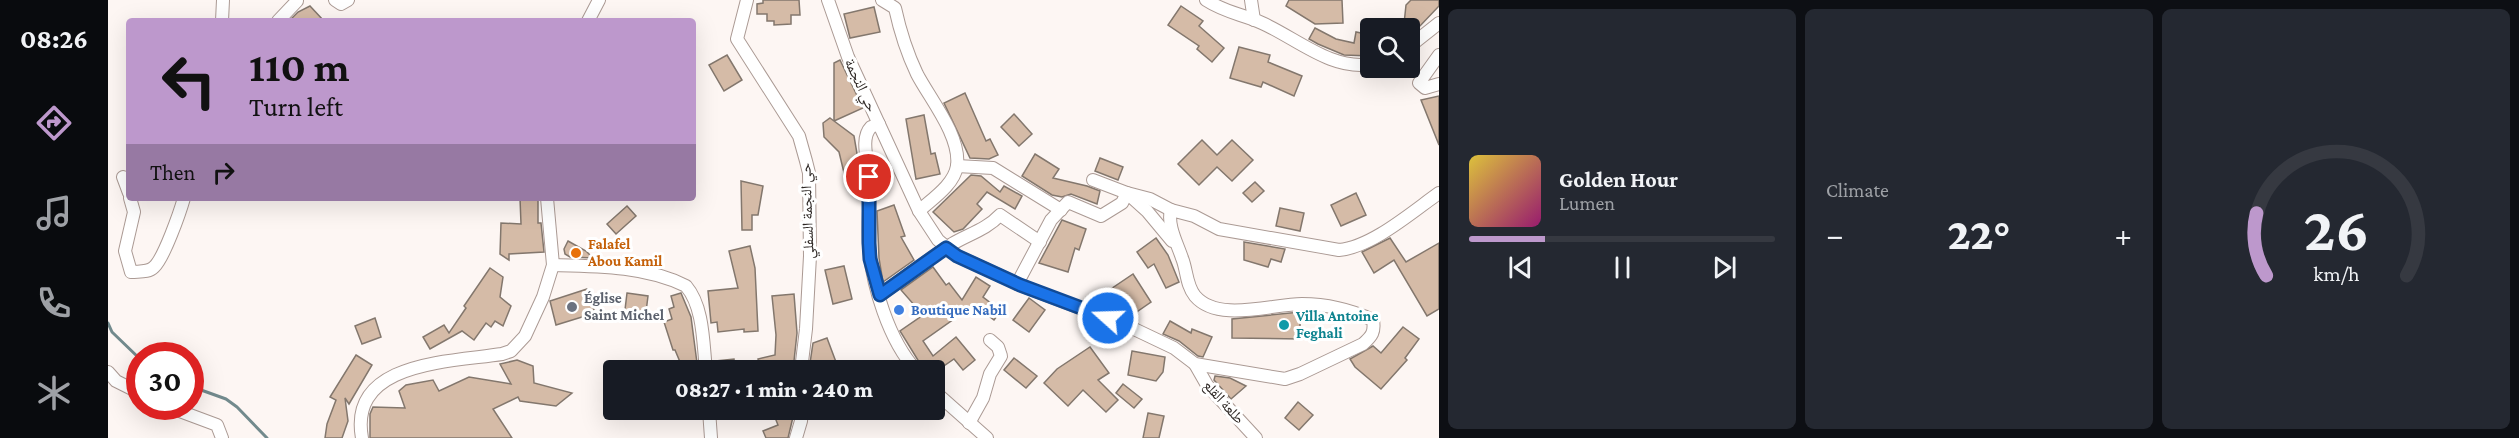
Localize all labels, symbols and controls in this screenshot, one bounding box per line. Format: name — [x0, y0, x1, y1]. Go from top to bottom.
map controls — [1360, 18, 1420, 78]
button: search — [1360, 18, 1420, 78]
text: 08:26 — [20, 24, 88, 54]
icon: left — [150, 42, 228, 120]
text: 110 m — [249, 43, 350, 90]
street label: حي النجمة — [838, 56, 880, 116]
text: Turn left — [249, 92, 343, 122]
icon: directions — [33, 102, 75, 144]
pin — [843, 151, 894, 202]
icon: right — [207, 156, 240, 189]
text: Then — [150, 160, 195, 185]
icon: arrive — [852, 160, 885, 193]
street label: حي النجمة السفلي — [797, 162, 820, 259]
text: Golden Hour — [1559, 167, 1678, 192]
text: Climate — [1826, 179, 1889, 201]
icon: music — [33, 192, 75, 234]
text: Lumen — [1559, 192, 1615, 214]
text: 26 — [2303, 194, 2369, 263]
text: 22° — [1947, 209, 2011, 259]
text: − — [1826, 216, 1843, 253]
text: + — [2115, 216, 2132, 253]
place label: Falafel Abou Kamil — [587, 236, 663, 269]
marker: Falafel Abou Kamil — [569, 246, 583, 260]
icon: previous — [1504, 251, 1537, 284]
icon: pause — [1606, 251, 1639, 284]
icon: next — [1708, 251, 1741, 284]
text: km/h — [2313, 262, 2360, 286]
icon: phone — [33, 282, 75, 324]
position arrow — [1076, 286, 1140, 350]
place label: Église Saint Michel — [584, 290, 665, 323]
marker: Église Saint Michel — [565, 300, 579, 314]
place label: Boutique Nabil — [911, 302, 1007, 318]
marker: Boutique Nabil — [892, 303, 906, 317]
place label: Villa Antoine Feghali — [1295, 308, 1378, 341]
marker: Villa Antoine Feghali — [1277, 318, 1291, 332]
speed limit sign: 30 — [126, 342, 204, 420]
icon: climate — [33, 372, 75, 414]
text: 08:27 · 1 min · 240 m — [675, 377, 873, 402]
street label: طلعة القلع — [1199, 377, 1248, 428]

